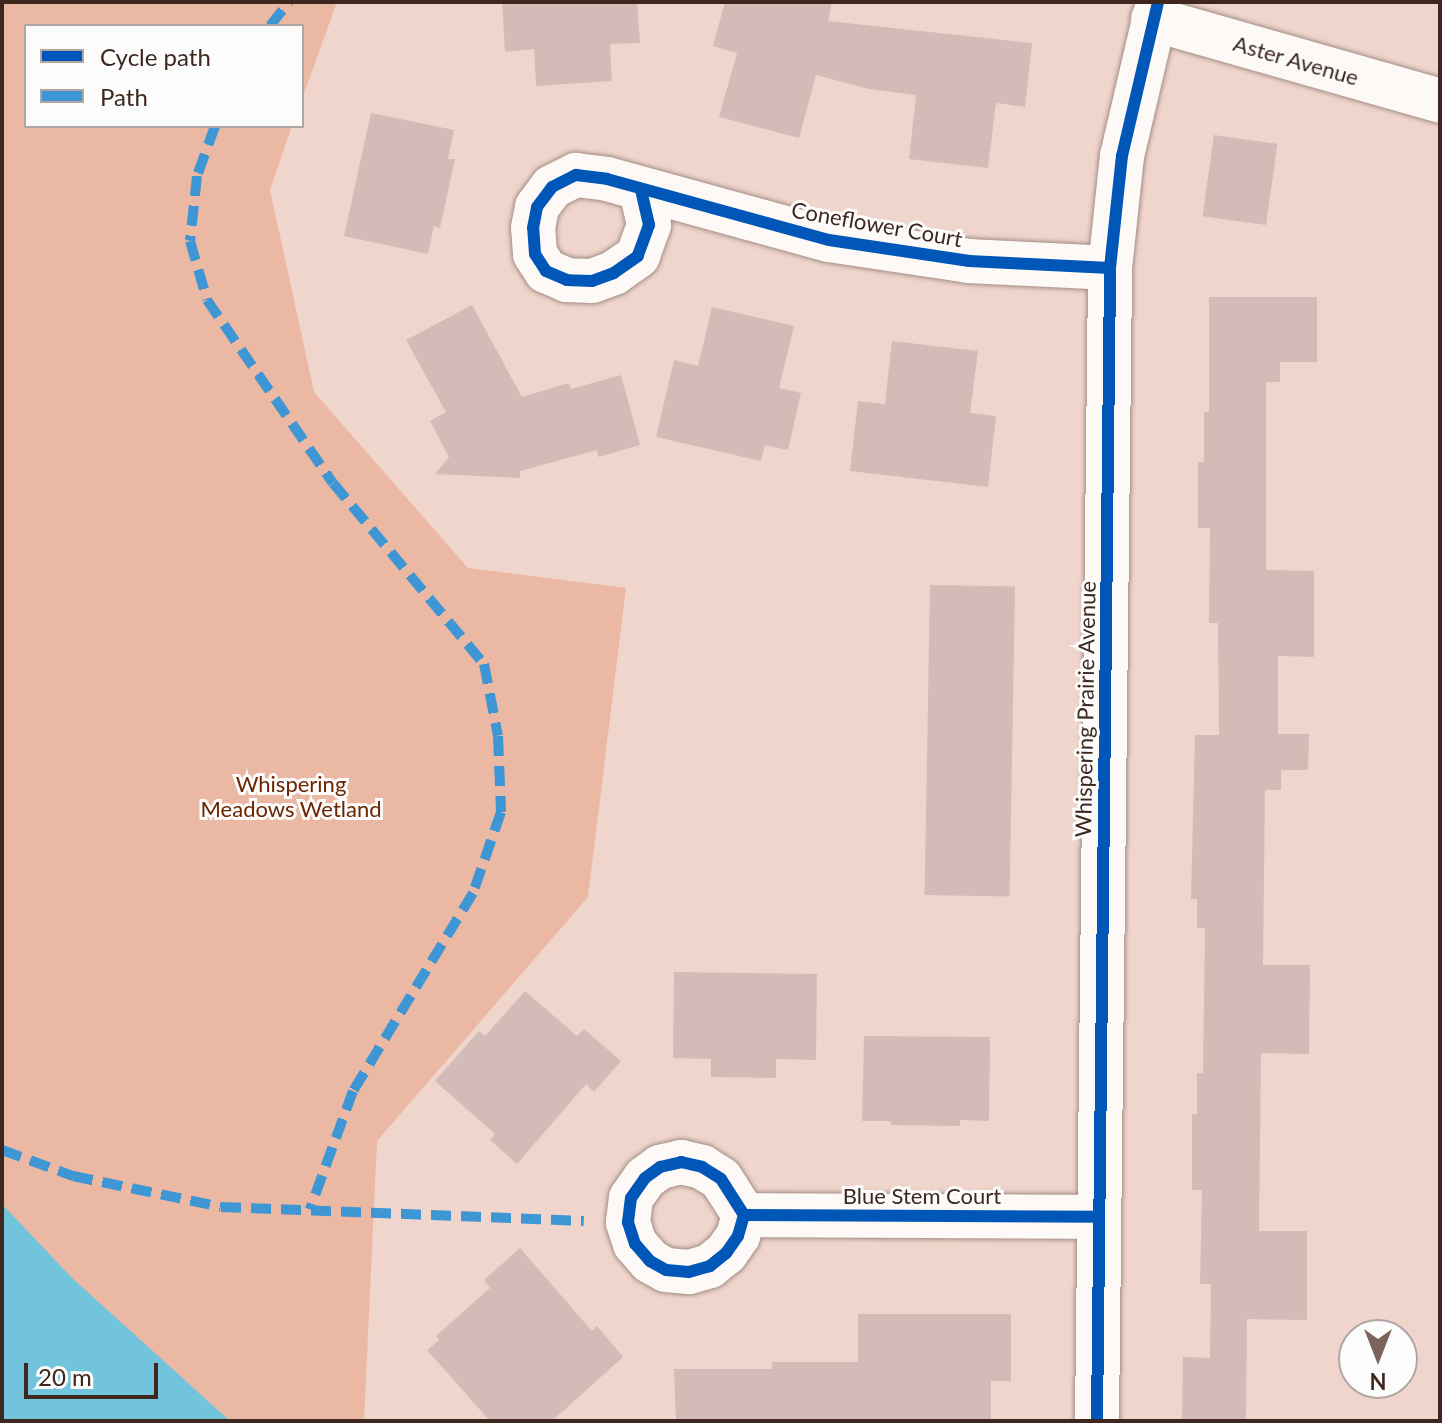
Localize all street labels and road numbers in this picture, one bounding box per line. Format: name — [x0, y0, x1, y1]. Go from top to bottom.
street label: Aster Avenue — [1230, 29, 1362, 91]
street label: Coneflower Court — [789, 196, 965, 252]
street label: Whispering Prairie Avenue — [1070, 580, 1100, 838]
street label: Blue Stem Court — [843, 1183, 1001, 1209]

